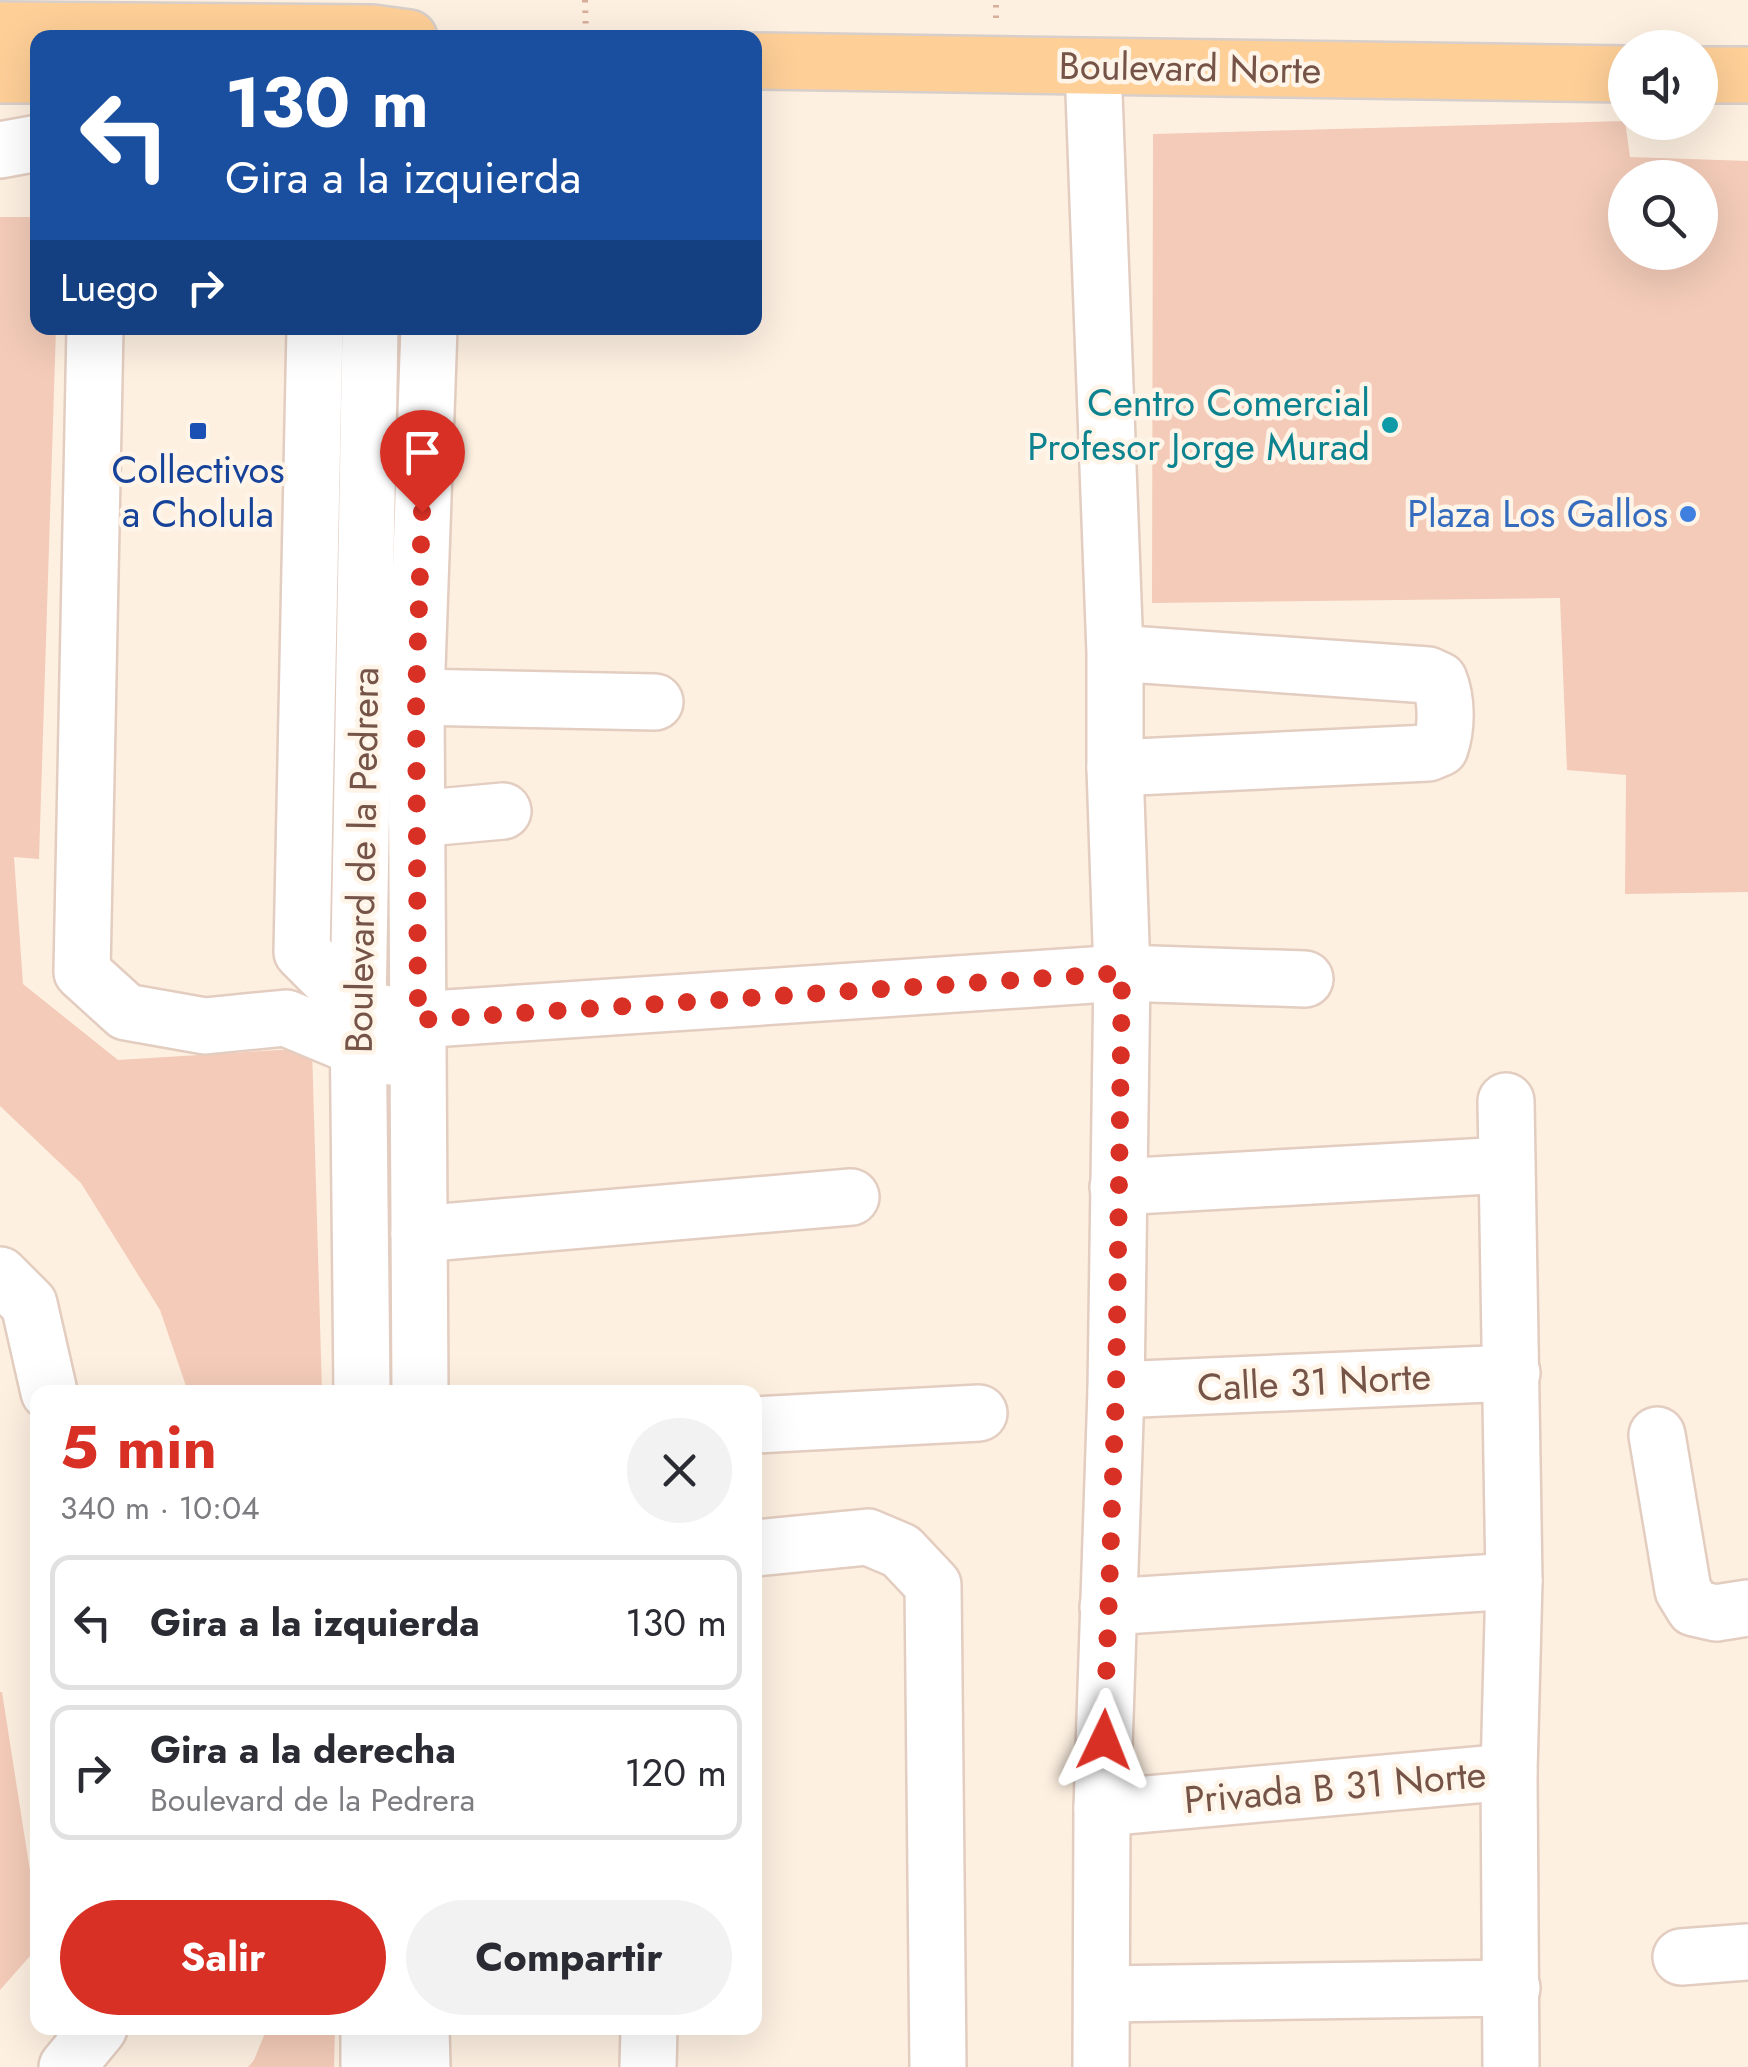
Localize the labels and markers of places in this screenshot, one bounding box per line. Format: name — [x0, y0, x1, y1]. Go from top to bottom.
place label: Centro Comercial Profesor Jorge Murad — [1027, 375, 1370, 474]
pin — [380, 410, 465, 513]
marker: Centro Comercial Profesor Jorge Murad — [1379, 414, 1401, 436]
marker: Collectivos a Cholula — [187, 420, 209, 442]
place label: Collectivos a Cholula — [111, 442, 285, 541]
place label: Plaza Los Gallos — [1407, 486, 1668, 541]
marker: Plaza Los Gallos — [1677, 503, 1699, 525]

